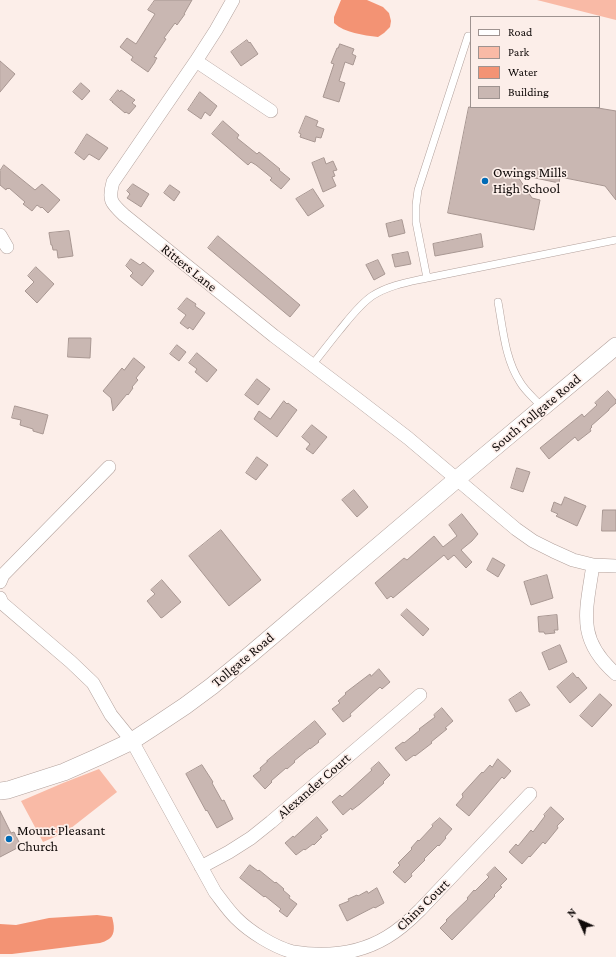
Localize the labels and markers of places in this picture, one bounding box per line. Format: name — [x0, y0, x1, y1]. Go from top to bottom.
place label: Owings Mills High School — [493, 165, 567, 198]
marker: Owings Mills High School — [480, 176, 490, 186]
place label: Mount Pleasant Church — [17, 823, 105, 856]
marker: Mount Pleasant Church — [4, 834, 14, 844]

